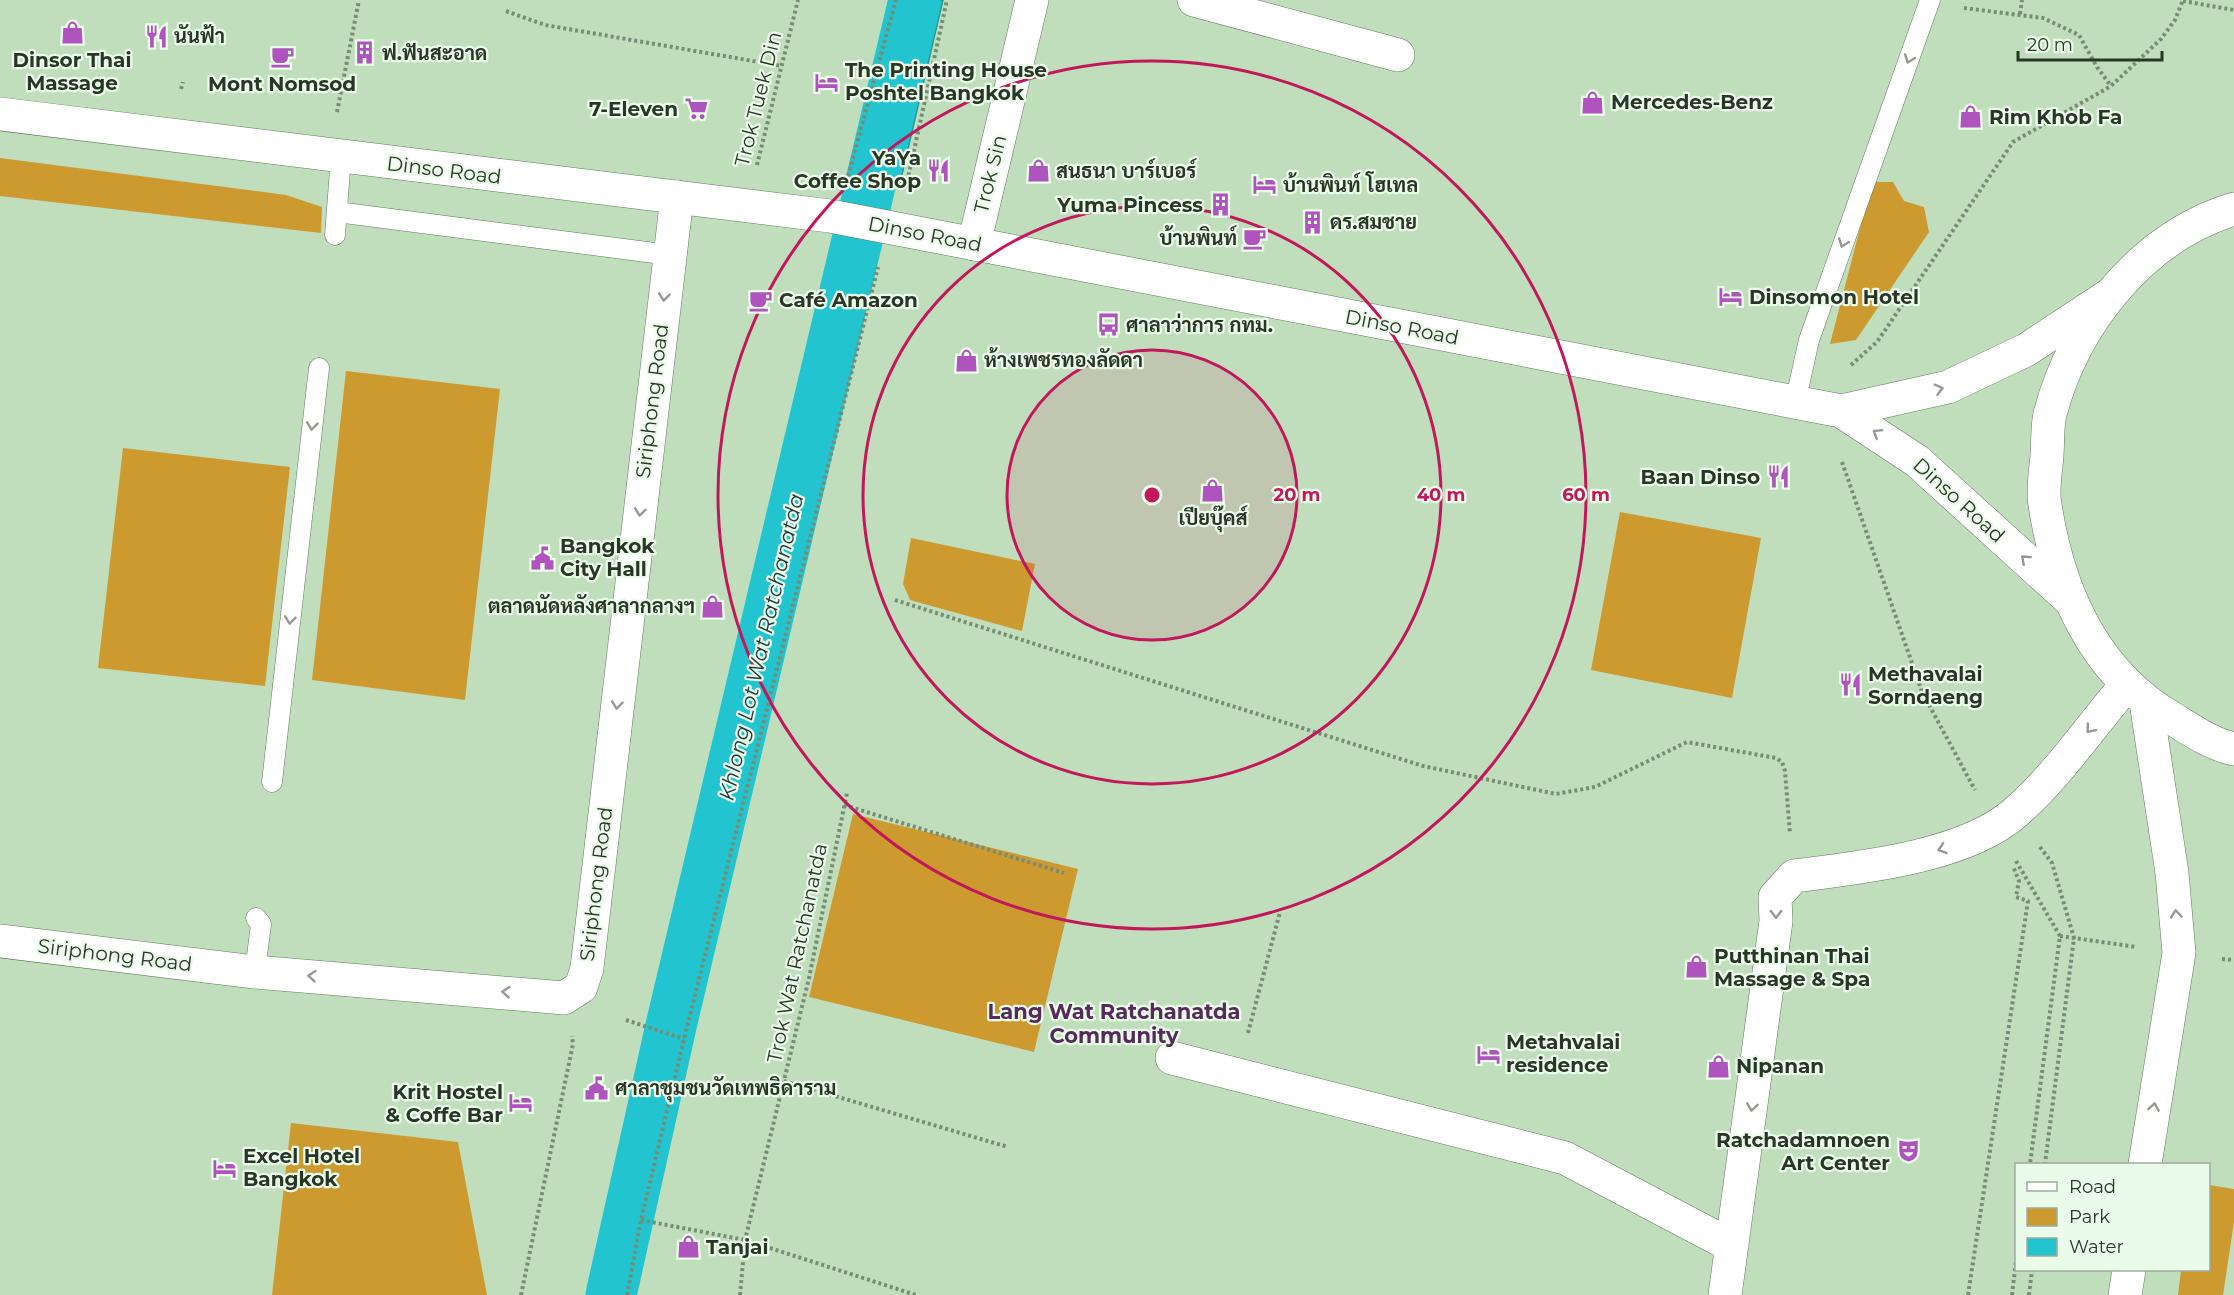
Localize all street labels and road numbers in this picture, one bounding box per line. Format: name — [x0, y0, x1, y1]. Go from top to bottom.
street label: Trok Tuek Din — [730, 29, 786, 169]
street label: Trok Sin — [969, 132, 1011, 216]
street label: Dinso Road — [385, 151, 503, 189]
street label: Dinso Road — [866, 211, 984, 257]
street label: Dinso Road — [1343, 304, 1461, 350]
street label: Siriphong Road — [631, 322, 673, 480]
street label: Dinso Road — [1908, 453, 2010, 547]
street label: Siriphong Road — [575, 805, 617, 963]
street label: Trok Wat Ratchanatda — [762, 841, 832, 1065]
street label: Siriphong Road — [36, 934, 194, 976]

